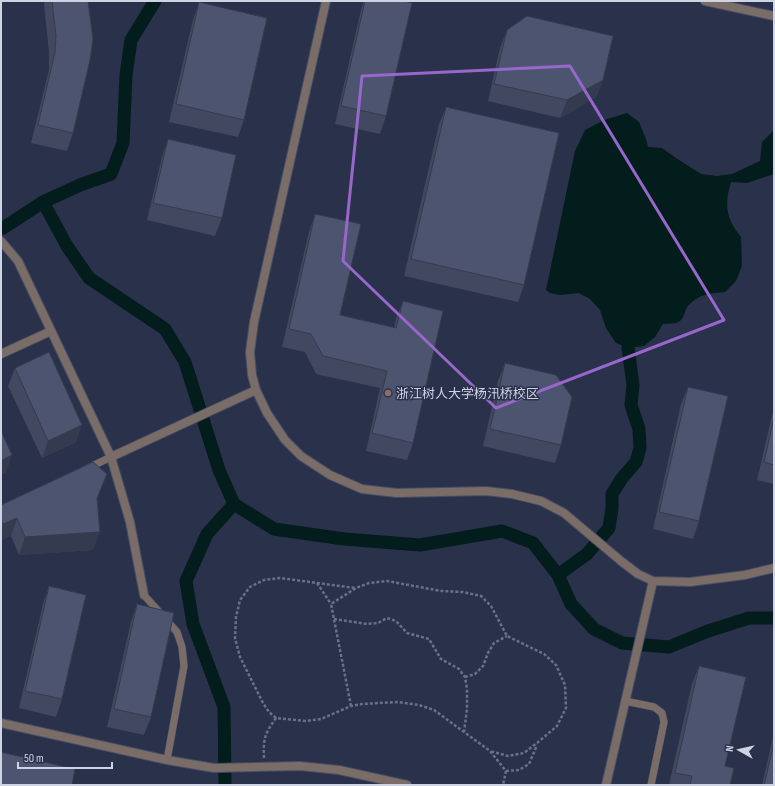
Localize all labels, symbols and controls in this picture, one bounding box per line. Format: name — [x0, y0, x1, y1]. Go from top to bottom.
place label: 浙江树人大学杨汛桥校区 — [396, 386, 539, 402]
marker: 浙江树人大学杨汛桥校区 — [383, 388, 393, 398]
north arrow — [719, 730, 759, 770]
scale bar — [18, 744, 112, 770]
text: N — [723, 745, 736, 752]
text: 50 m — [24, 751, 44, 766]

